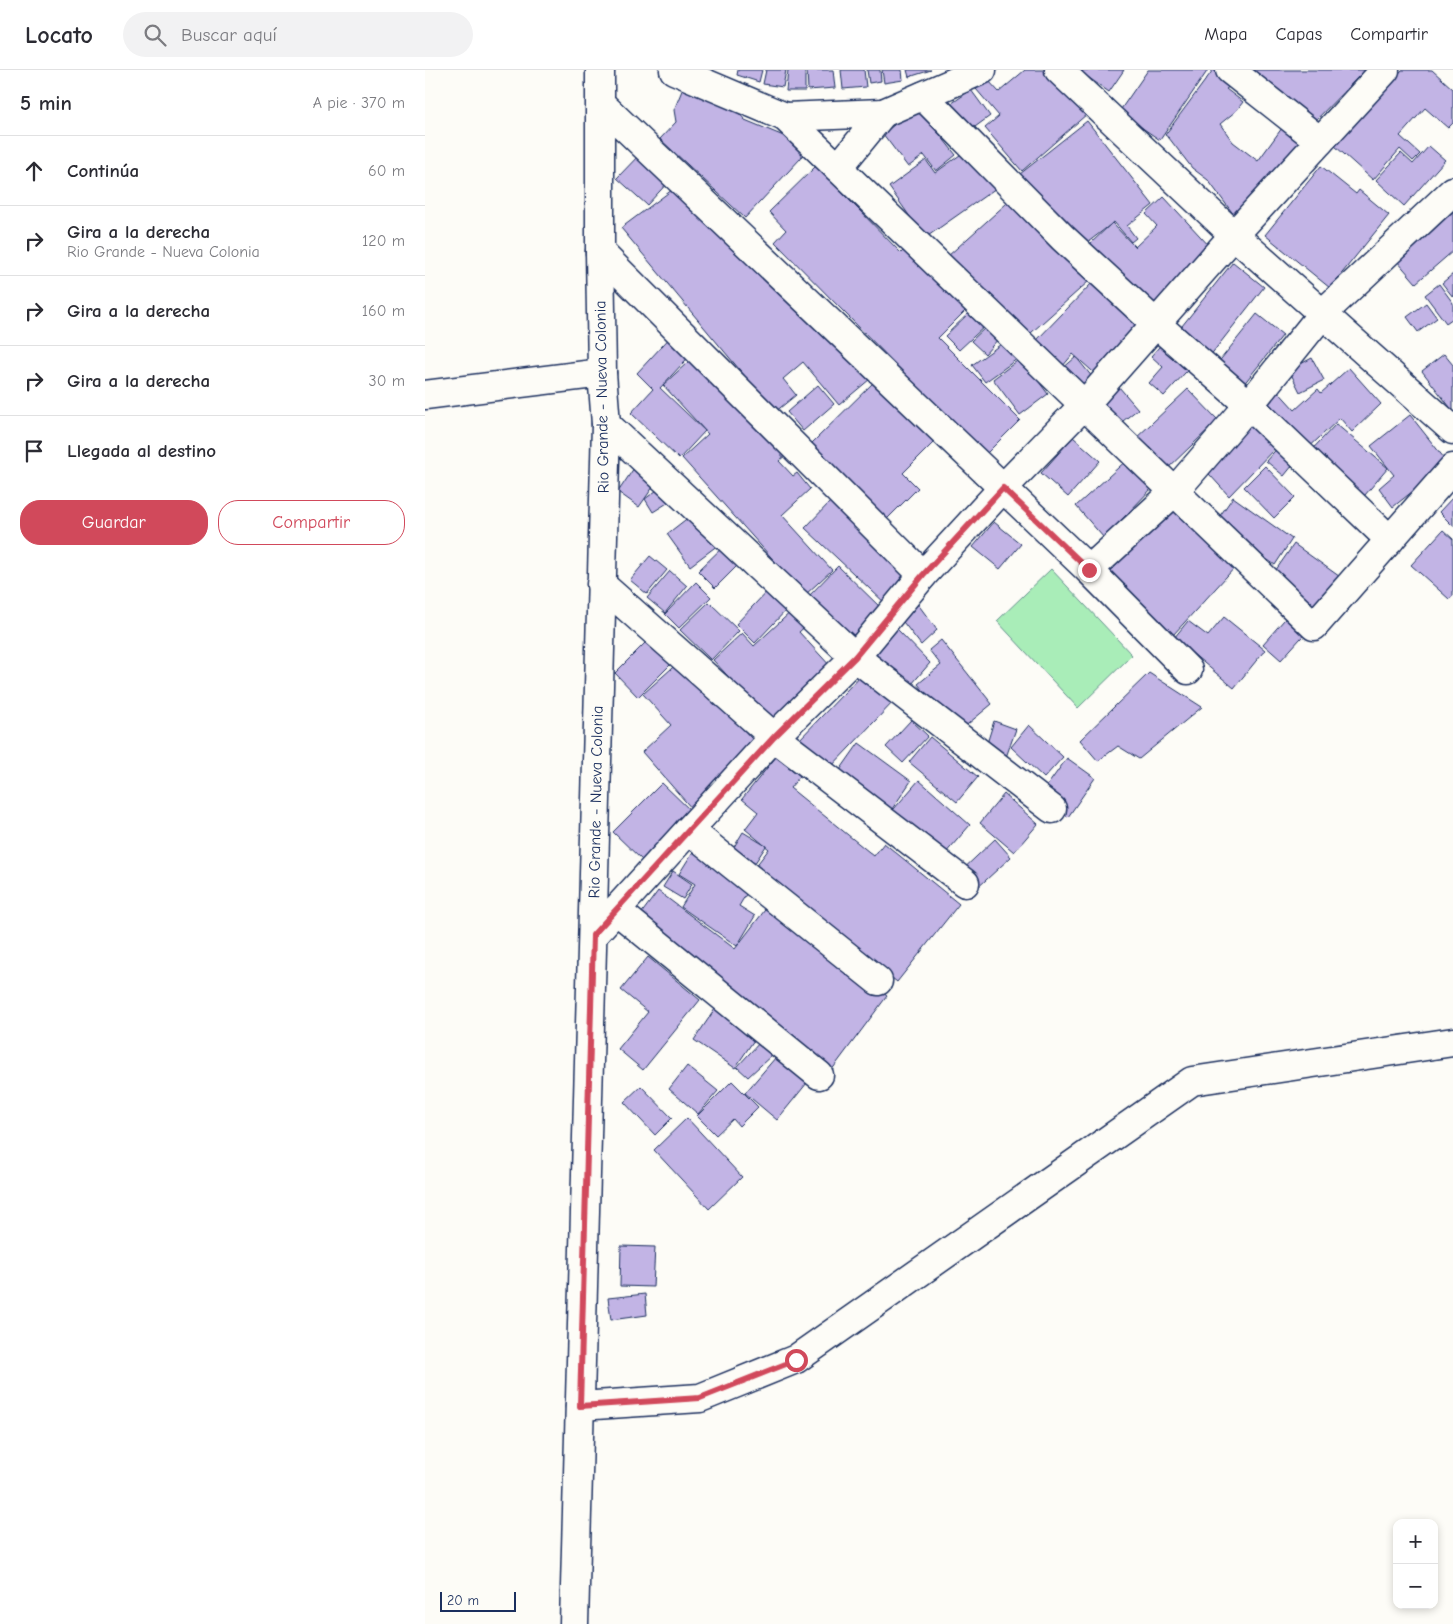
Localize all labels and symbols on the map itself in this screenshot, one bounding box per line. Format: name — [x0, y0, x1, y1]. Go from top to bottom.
street label: Rio Grande - Nueva Colonia — [591, 300, 613, 494]
route end — [1078, 559, 1101, 582]
street label: Rio Grande - Nueva Colonia — [585, 705, 607, 899]
route start — [785, 1349, 808, 1372]
scale bar — [440, 1589, 516, 1612]

